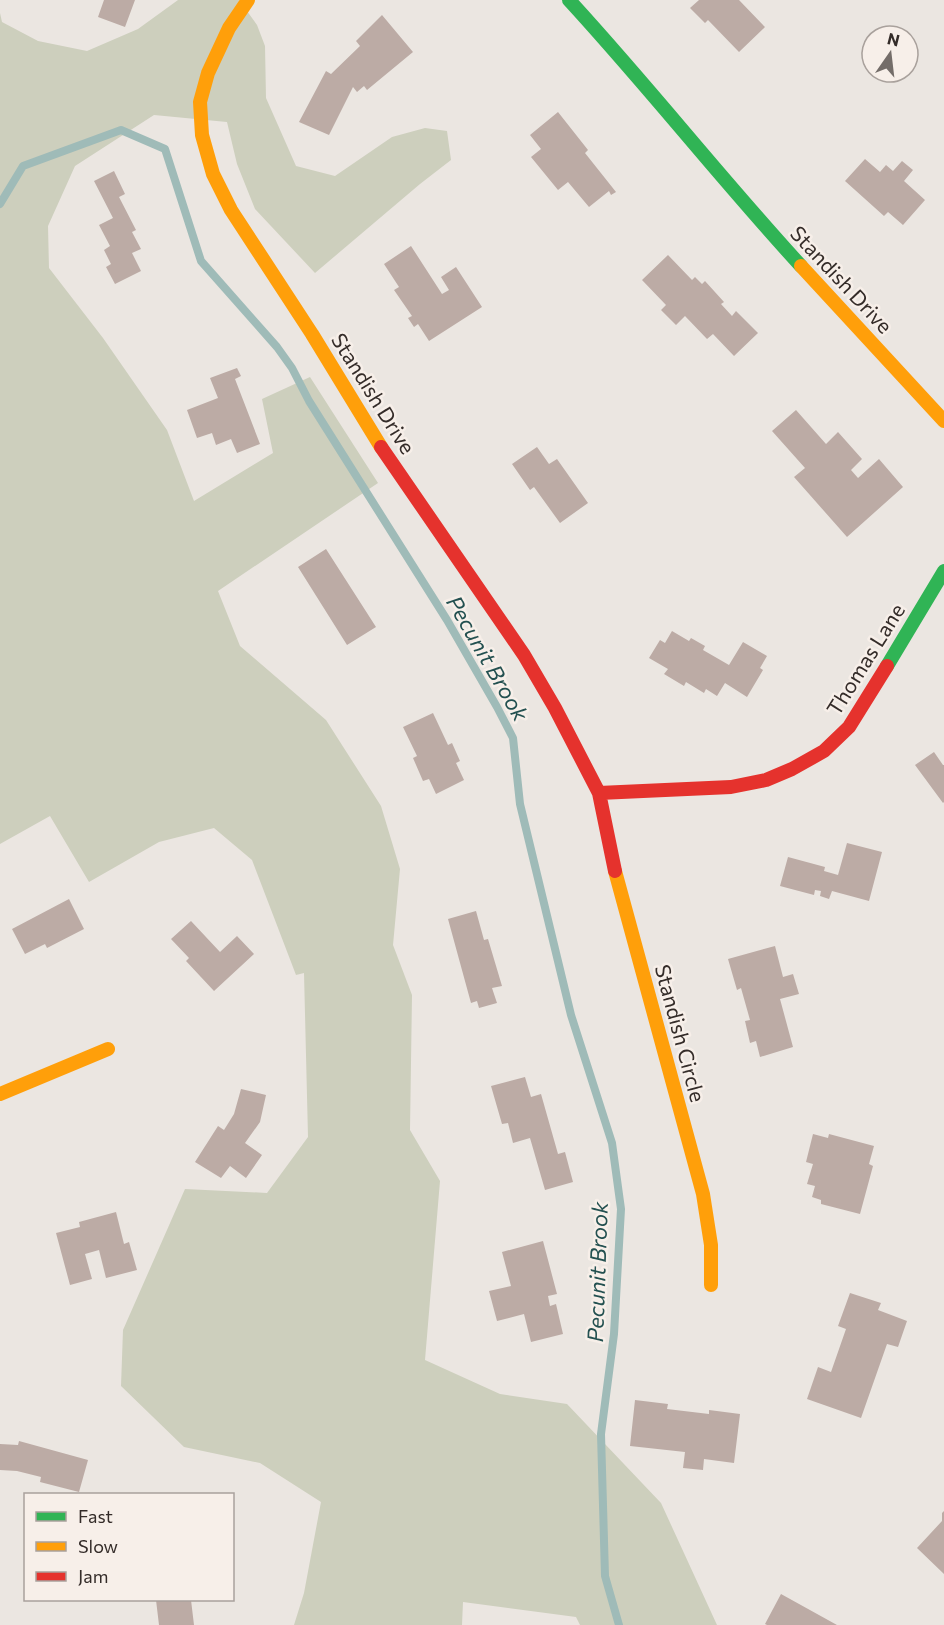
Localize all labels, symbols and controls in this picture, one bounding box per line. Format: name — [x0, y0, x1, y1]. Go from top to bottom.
north arrow — [860, 24, 920, 84]
text: N — [886, 28, 902, 50]
street label: Standish Drive — [786, 220, 898, 338]
street label: Standish Drive — [327, 328, 421, 458]
water label: Pecunit Brook — [441, 590, 535, 727]
street label: Thomas Lane — [821, 599, 909, 719]
street label: Standish Circle — [651, 961, 711, 1105]
water label: Pecunit Brook — [581, 1200, 613, 1343]
legend — [24, 1493, 234, 1601]
text: Fast — [78, 1505, 113, 1527]
text: Slow — [78, 1535, 118, 1557]
text: Jam — [78, 1565, 108, 1587]

